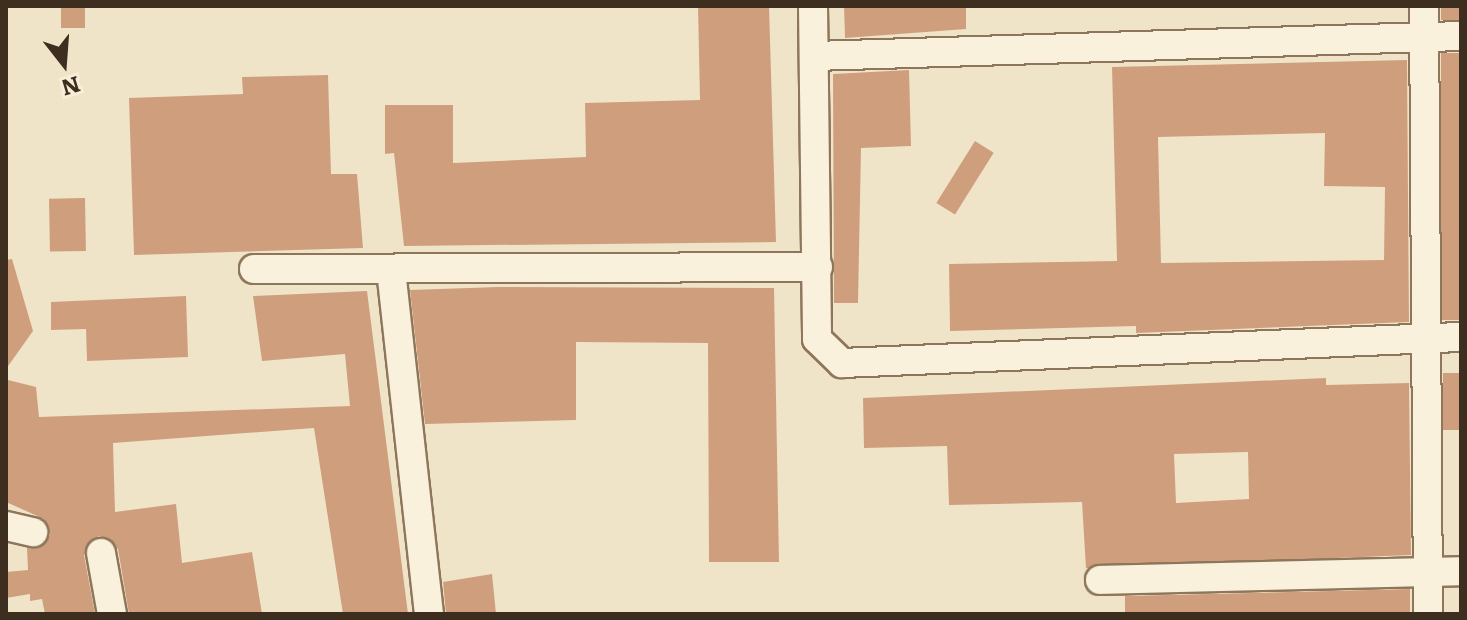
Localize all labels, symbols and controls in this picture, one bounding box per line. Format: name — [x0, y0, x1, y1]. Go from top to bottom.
north arrow — [24, 24, 104, 104]
text: N — [58, 69, 85, 106]

